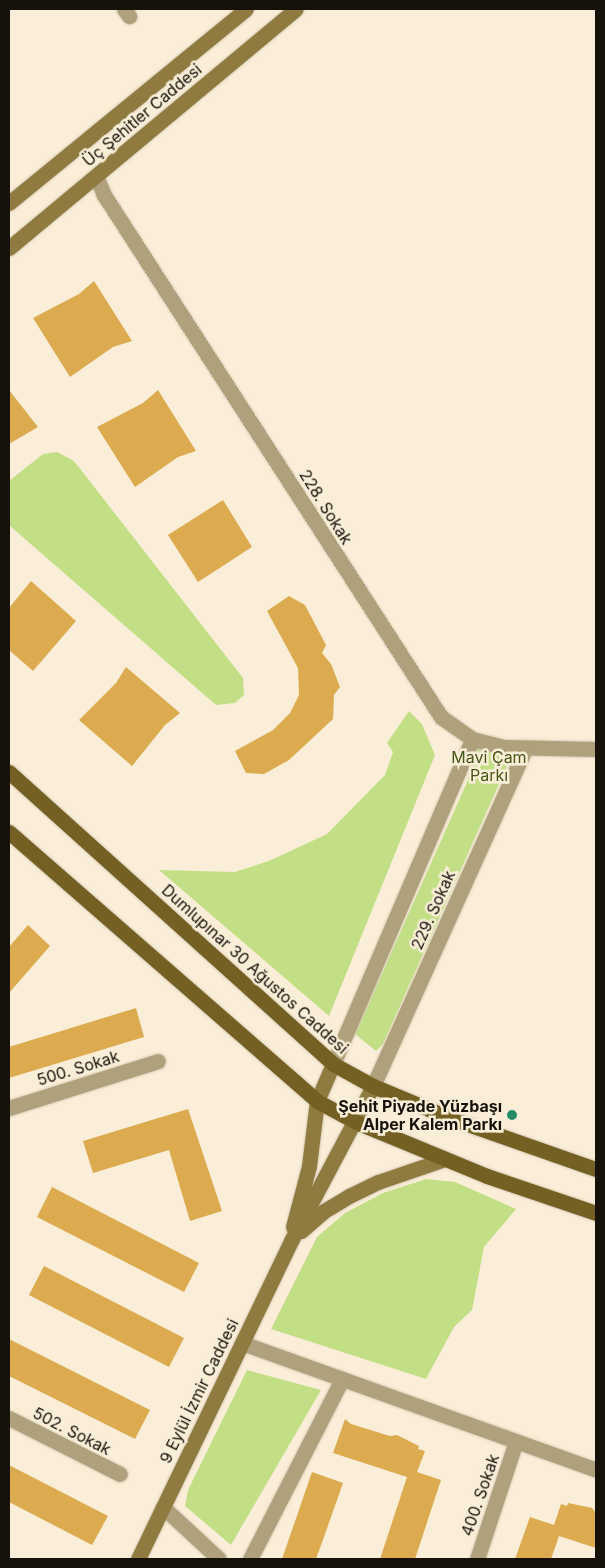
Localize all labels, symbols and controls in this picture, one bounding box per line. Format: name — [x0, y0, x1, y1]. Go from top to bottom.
street label: Üç Şehitler Caddesi — [79, 60, 205, 170]
street label: 228. Sokak — [295, 466, 357, 548]
park label: Mavi Çam Parkı — [451, 747, 527, 785]
street label: 229. Sokak — [407, 867, 459, 953]
street label: Dumlupınar 30 Ağustos Caddesi — [158, 880, 352, 1058]
street label: 500. Sokak — [35, 1046, 121, 1090]
place label: Şehit Piyade Yüzbaşı Alper Kalem Parkı — [338, 1096, 502, 1134]
marker: Şehit Piyade Yüzbaşı Alper Kalem Parkı — [506, 1109, 518, 1121]
street label: 9 Eylül İzmir Caddesi — [156, 1316, 242, 1466]
street label: 502. Sokak — [30, 1403, 114, 1459]
street label: 400. Sokak — [457, 1451, 503, 1539]

